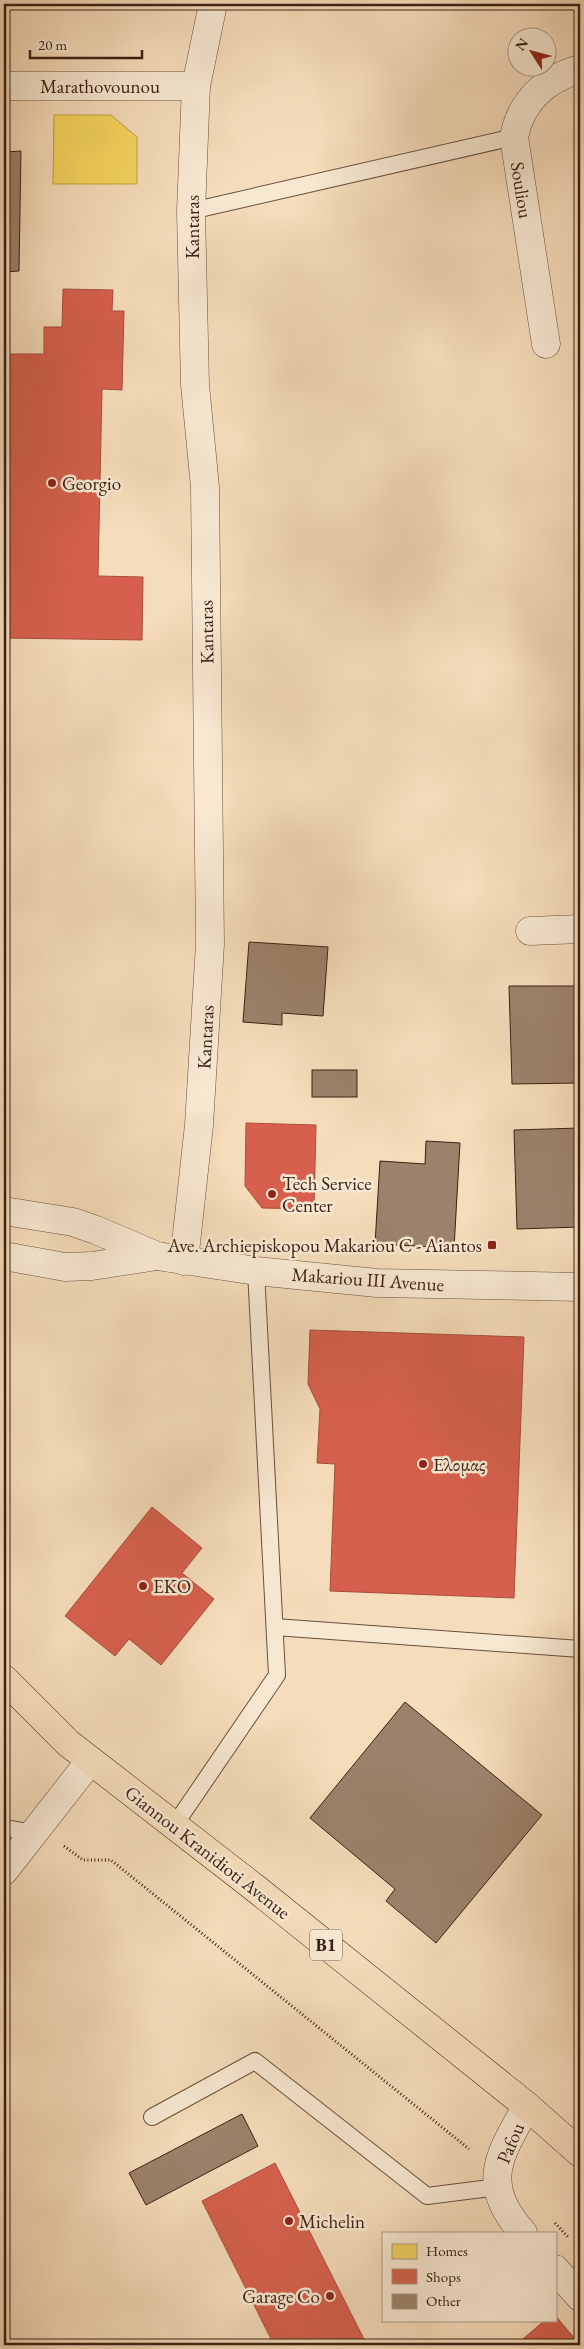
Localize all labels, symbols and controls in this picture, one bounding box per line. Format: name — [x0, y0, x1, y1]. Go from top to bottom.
scale bar — [30, 28, 142, 60]
north arrow — [506, 28, 556, 78]
text: N — [511, 34, 532, 54]
text: 20 m — [38, 35, 67, 54]
street label: Marathovounou — [40, 74, 160, 99]
street label: Souliou — [505, 160, 538, 220]
street label: Kantaras — [180, 195, 205, 259]
place label: Georgio — [62, 471, 121, 496]
marker: Georgio — [46, 477, 58, 489]
street label: Kantaras — [193, 600, 220, 664]
street label: Kantaras — [191, 1004, 220, 1070]
place label: Tech Service Center — [282, 1171, 372, 1218]
marker: Tech Service Center — [266, 1188, 278, 1200]
place label: Ave. Archiepiskopou Makariou C - Aiantos — [166, 1233, 482, 1258]
marker: Ave. Archiepiskopou Makariou C - Aiantos — [486, 1239, 498, 1251]
street label: Makariou III Avenue — [291, 1262, 445, 1297]
place label: Ελομας — [433, 1452, 486, 1477]
marker: Ελομας — [417, 1458, 429, 1470]
place label: EKO — [153, 1574, 191, 1599]
marker: EKO — [137, 1580, 149, 1592]
street label: Giannou Kranidioti Avenue — [120, 1780, 296, 1925]
road number: B1 — [310, 1930, 342, 1960]
street label: Pafou — [491, 2119, 530, 2167]
place label: Michelin — [299, 2209, 365, 2234]
marker: Michelin — [283, 2215, 295, 2227]
legend — [382, 2232, 556, 2322]
text: Homes — [426, 2241, 468, 2260]
text: Shops — [426, 2267, 461, 2286]
place label: Garage Co — [242, 2284, 320, 2309]
marker: Garage Co — [324, 2290, 336, 2302]
text: Other — [426, 2291, 461, 2310]

